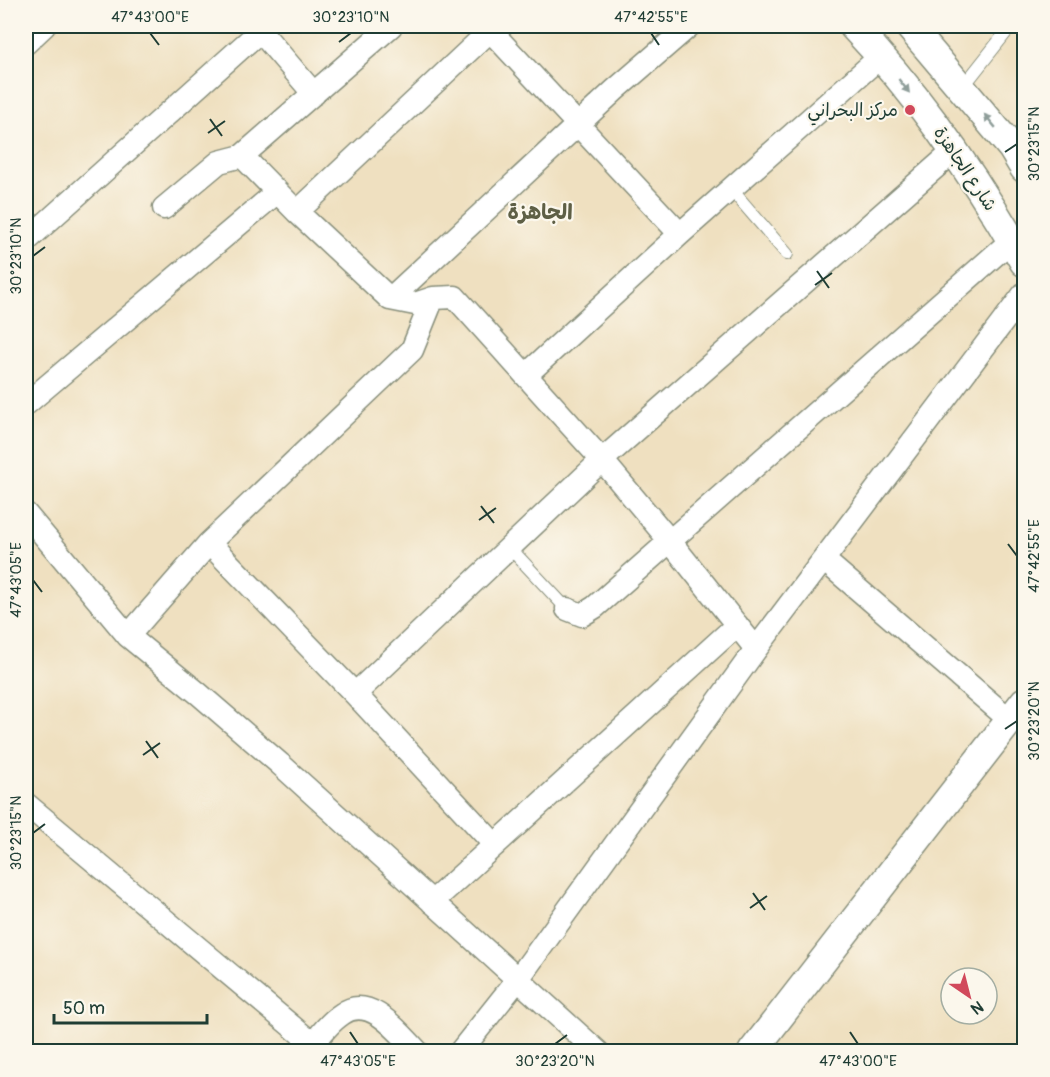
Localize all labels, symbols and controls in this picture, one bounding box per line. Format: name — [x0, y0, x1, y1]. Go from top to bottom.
text: 47°43'00"E — [111, 8, 189, 27]
text: 30°23'10"N — [313, 8, 389, 27]
text: 47°42'55"E — [614, 8, 688, 27]
one-way arrow — [898, 78, 910, 93]
place label: مركز البحراني — [808, 99, 898, 126]
marker: مركز البحراني — [903, 103, 917, 117]
text: 30°23'15"N — [1025, 107, 1044, 181]
one-way arrow — [983, 113, 996, 129]
street label: شارع الجاهزة — [928, 122, 1002, 216]
district label: الجاهزة — [507, 199, 573, 226]
text: 30°23'10"N — [7, 218, 26, 294]
text: 47°42'55"E — [1025, 519, 1044, 593]
text: 47°43'05"E — [7, 542, 26, 618]
text: 30°23'20"N — [1025, 681, 1044, 761]
text: 30°23'15"N — [7, 796, 26, 870]
north arrow — [939, 966, 999, 1026]
scale bar — [54, 987, 207, 1025]
text: N — [967, 996, 987, 1019]
text: 50 m — [63, 997, 105, 1020]
text: 47°43'05"E — [320, 1052, 396, 1071]
text: 30°23'20"N — [515, 1052, 595, 1071]
text: 47°43'00"E — [819, 1052, 897, 1071]

